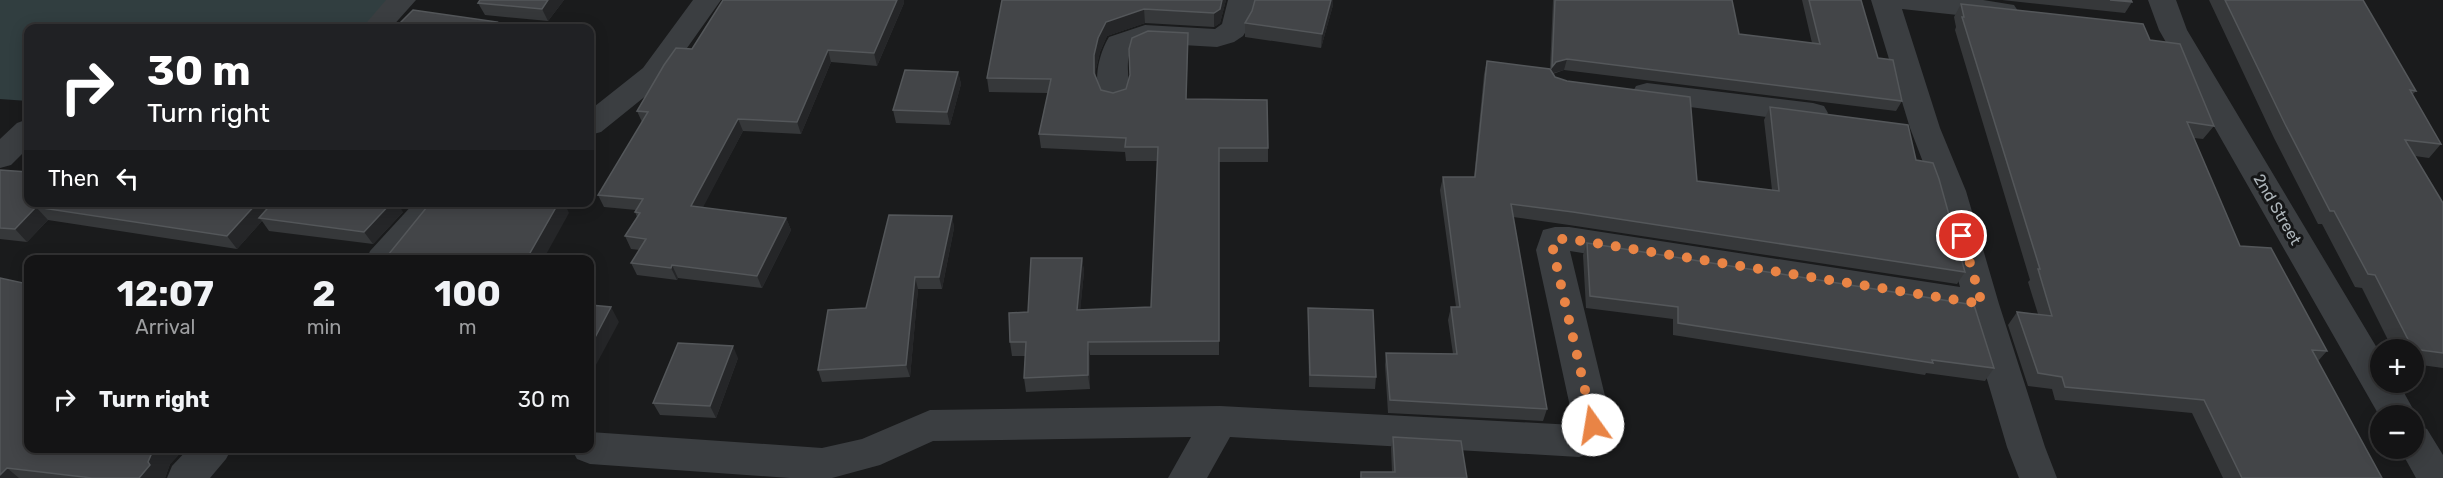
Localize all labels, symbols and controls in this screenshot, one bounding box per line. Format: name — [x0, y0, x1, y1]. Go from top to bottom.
text: 30 m — [147, 46, 251, 96]
icon: right — [48, 48, 126, 126]
text: Turn right — [147, 97, 270, 129]
icon: left — [111, 162, 144, 195]
text: Then — [48, 165, 99, 192]
street label: 2nd Street — [2250, 170, 2305, 248]
pin — [1936, 210, 1987, 261]
icon: arrive — [1945, 219, 1978, 252]
text: 12:07 — [117, 272, 214, 315]
text: 2 — [312, 272, 336, 315]
text: 100 — [434, 272, 501, 315]
text: Arrival — [135, 315, 195, 339]
text: min — [307, 315, 341, 339]
text: m — [459, 315, 477, 339]
map controls — [2370, 339, 2424, 459]
button: + — [2370, 339, 2424, 393]
icon: right — [48, 383, 81, 416]
text: Turn right — [99, 386, 209, 413]
text: 30 m — [518, 386, 570, 413]
position arrow — [1561, 393, 1625, 457]
button: − — [2370, 405, 2424, 459]

